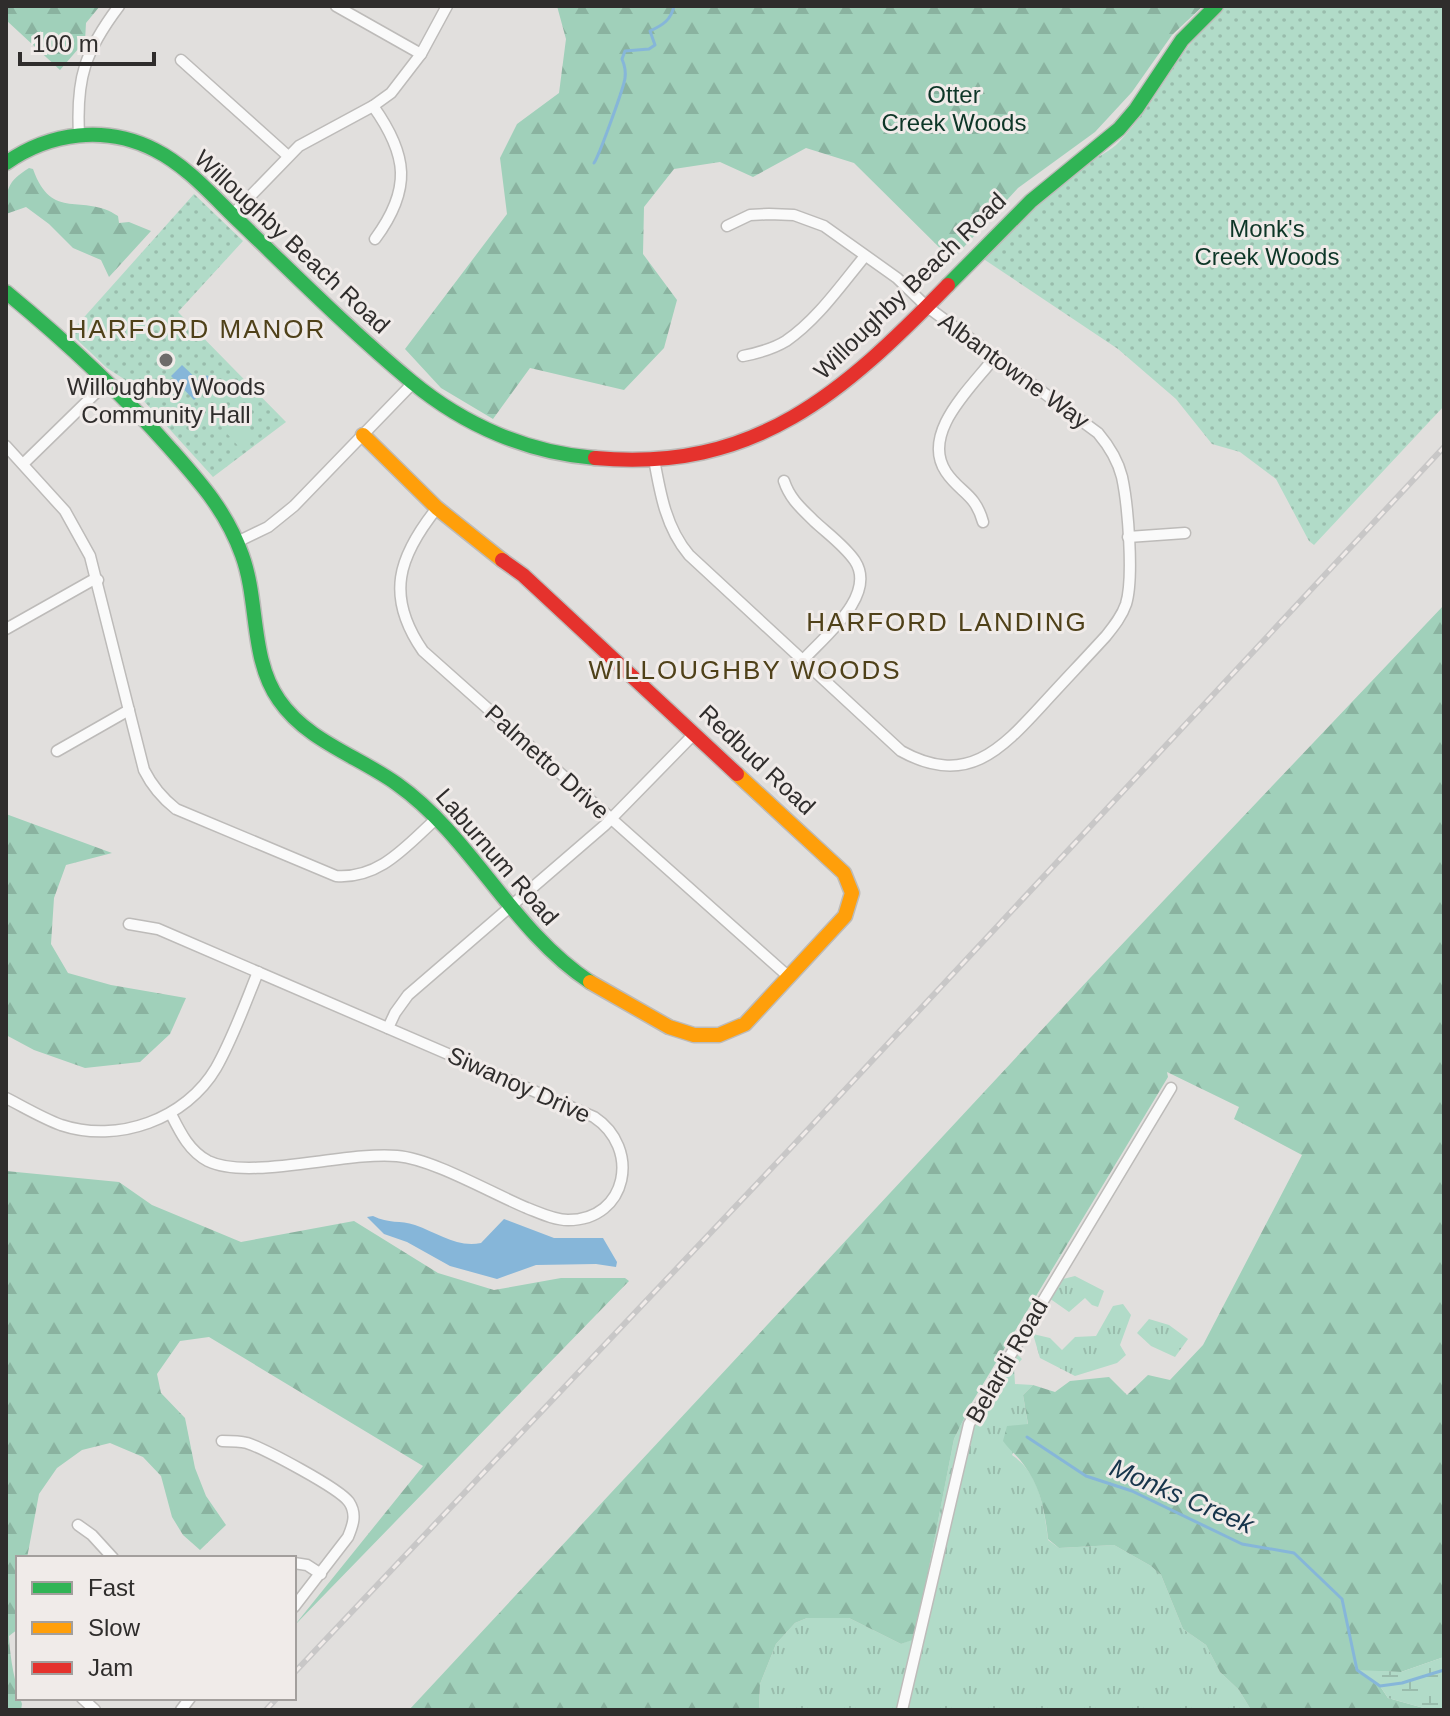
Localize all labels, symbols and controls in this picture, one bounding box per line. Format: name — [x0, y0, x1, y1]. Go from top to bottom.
scale bar — [20, 16, 154, 66]
text: 100 m — [32, 30, 99, 57]
park label: Otter Creek Woods — [882, 81, 1026, 136]
street label: Willoughby Beach Road — [189, 144, 395, 339]
street label: Willoughby Beach Road — [808, 187, 1011, 384]
park label: Monk's Creek Woods — [1195, 215, 1339, 270]
street label: Albantowne Way — [934, 307, 1095, 434]
district label: HARFORD MANOR — [68, 314, 326, 344]
marker: Willoughby Woods Community Hall — [157, 351, 175, 369]
place label: Willoughby Woods Community Hall — [67, 373, 265, 428]
district label: HARFORD LANDING — [806, 607, 1088, 637]
district label: WILLOUGHBY WOODS — [588, 655, 902, 685]
street label: Palmetto Drive — [480, 699, 615, 824]
street label: Redbud Road — [694, 699, 821, 820]
street label: Laburnum Road — [431, 783, 564, 930]
street label: Siwanoy Drive — [444, 1041, 595, 1128]
street label: Belardi Road — [960, 1294, 1053, 1428]
water label: Monks Creek — [1106, 1452, 1260, 1541]
legend — [16, 1556, 296, 1700]
text: Fast — [88, 1574, 135, 1601]
text: Slow — [88, 1614, 141, 1641]
text: Jam — [88, 1654, 133, 1681]

